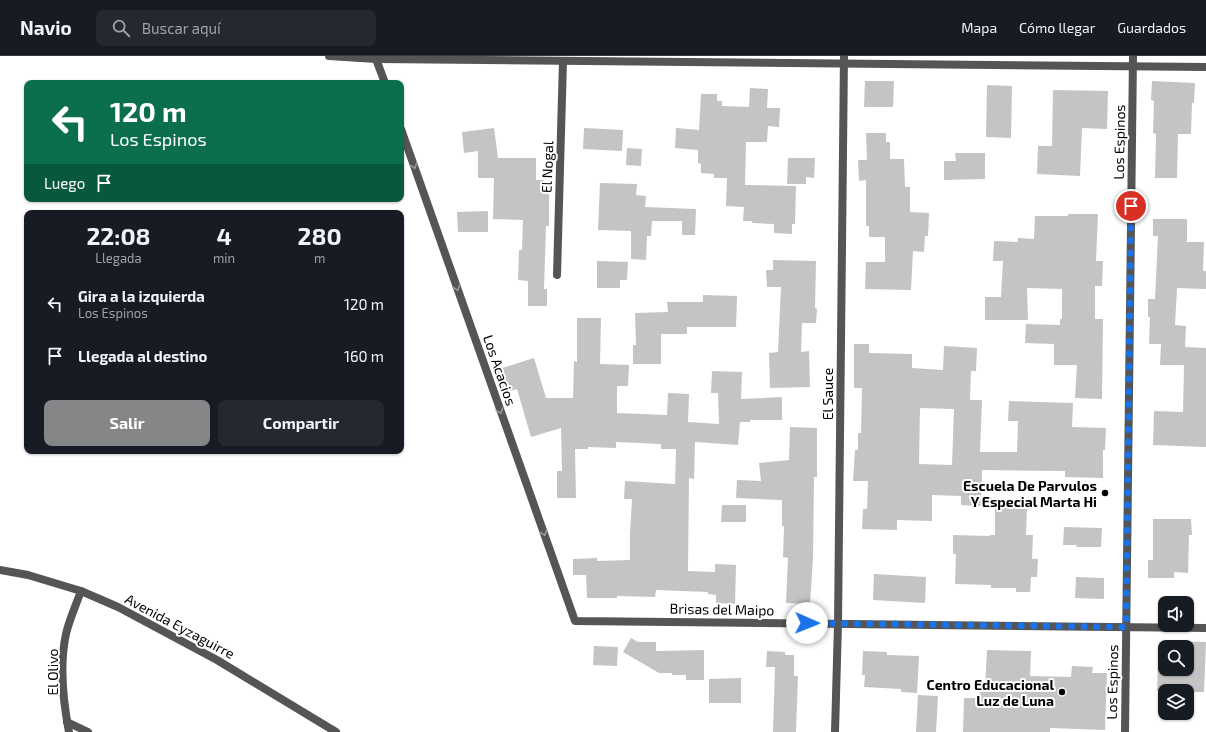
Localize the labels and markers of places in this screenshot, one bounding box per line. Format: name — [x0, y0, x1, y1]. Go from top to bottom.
pin — [1114, 189, 1148, 223]
place label: Escuela De Parvulos Y Especial Marta Hi — [963, 477, 1097, 510]
marker: Escuela De Parvulos Y Especial Marta Hi — [1100, 488, 1110, 498]
place label: Centro Educacional Luz de Luna — [926, 676, 1054, 709]
marker: Centro Educacional Luz de Luna — [1057, 687, 1067, 697]

